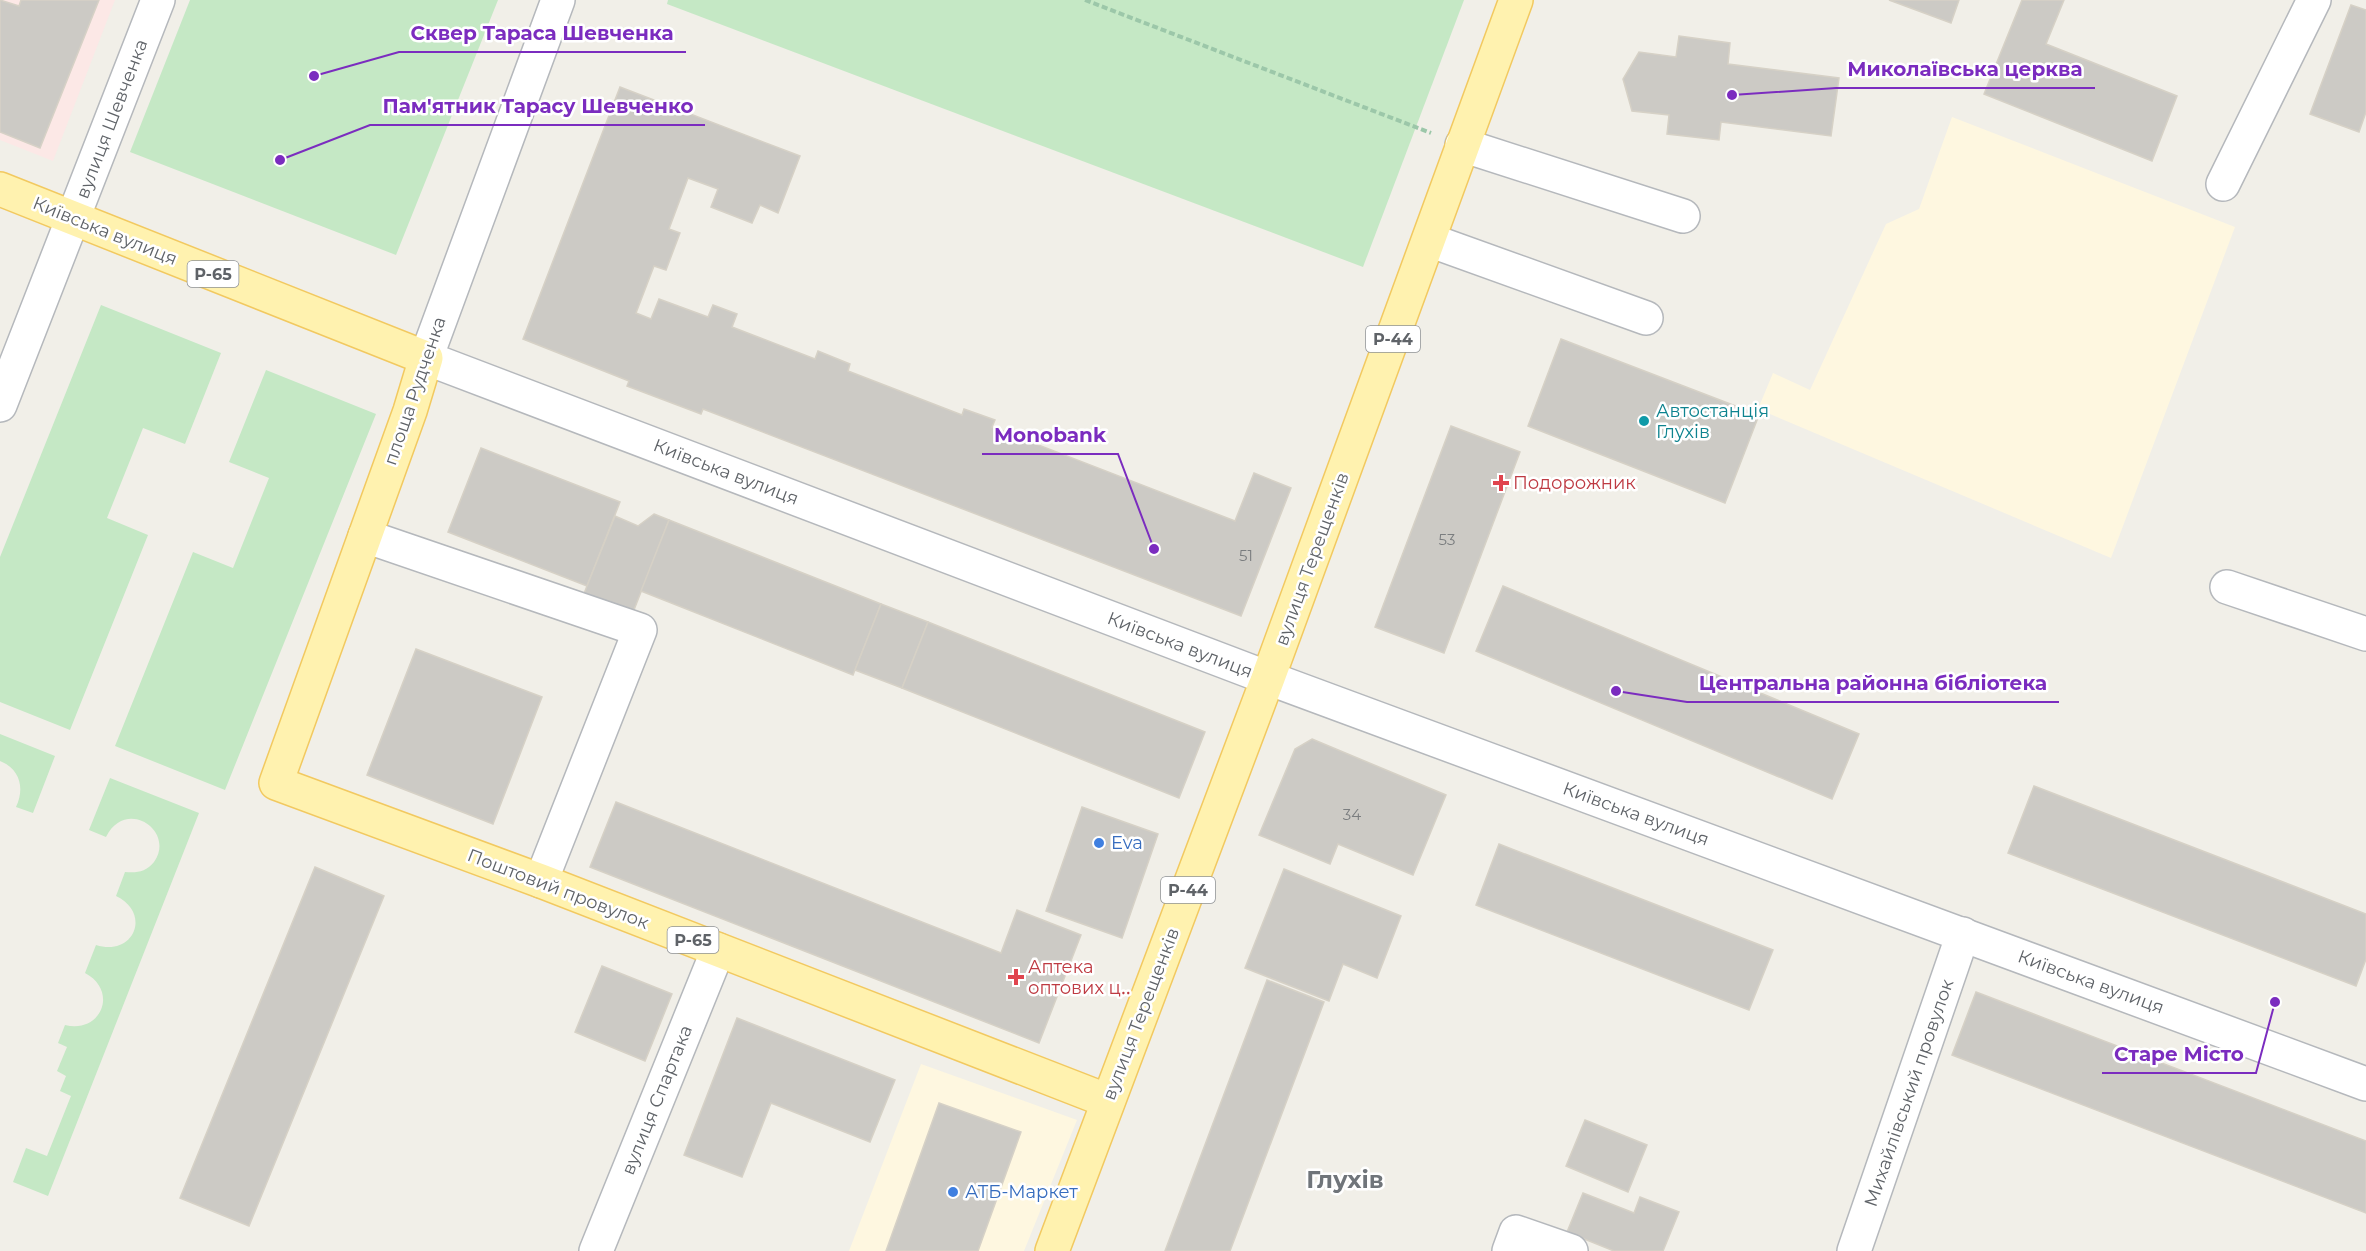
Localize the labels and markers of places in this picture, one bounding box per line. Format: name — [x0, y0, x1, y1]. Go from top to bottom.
callout: Сквер Тараса Шевченка — [399, 14, 686, 52]
callout: Миколаївська церква — [1836, 50, 2095, 88]
callout: Пам'ятник Тарасу Шевченко — [370, 87, 705, 125]
place label: Автостанція Глухів — [1656, 400, 1769, 443]
marker: Автостанція Глухів — [1637, 414, 1651, 428]
callout: Monobank — [982, 416, 1118, 454]
place label: Подорожник — [1513, 472, 1636, 494]
marker: Подорожник — [1494, 476, 1508, 490]
callout: Центральна районна бібліотека — [1687, 664, 2059, 702]
place label: Eva — [1111, 832, 1143, 854]
marker: Eva — [1092, 836, 1106, 850]
place label: Аптека оптових ц‥ — [1028, 956, 1131, 999]
marker: Аптека оптових ц‥ — [1009, 970, 1023, 984]
callout: Старе Місто — [2102, 1035, 2256, 1073]
place label: АТБ-Маркет — [965, 1181, 1078, 1203]
marker: АТБ-Маркет — [946, 1185, 960, 1199]

